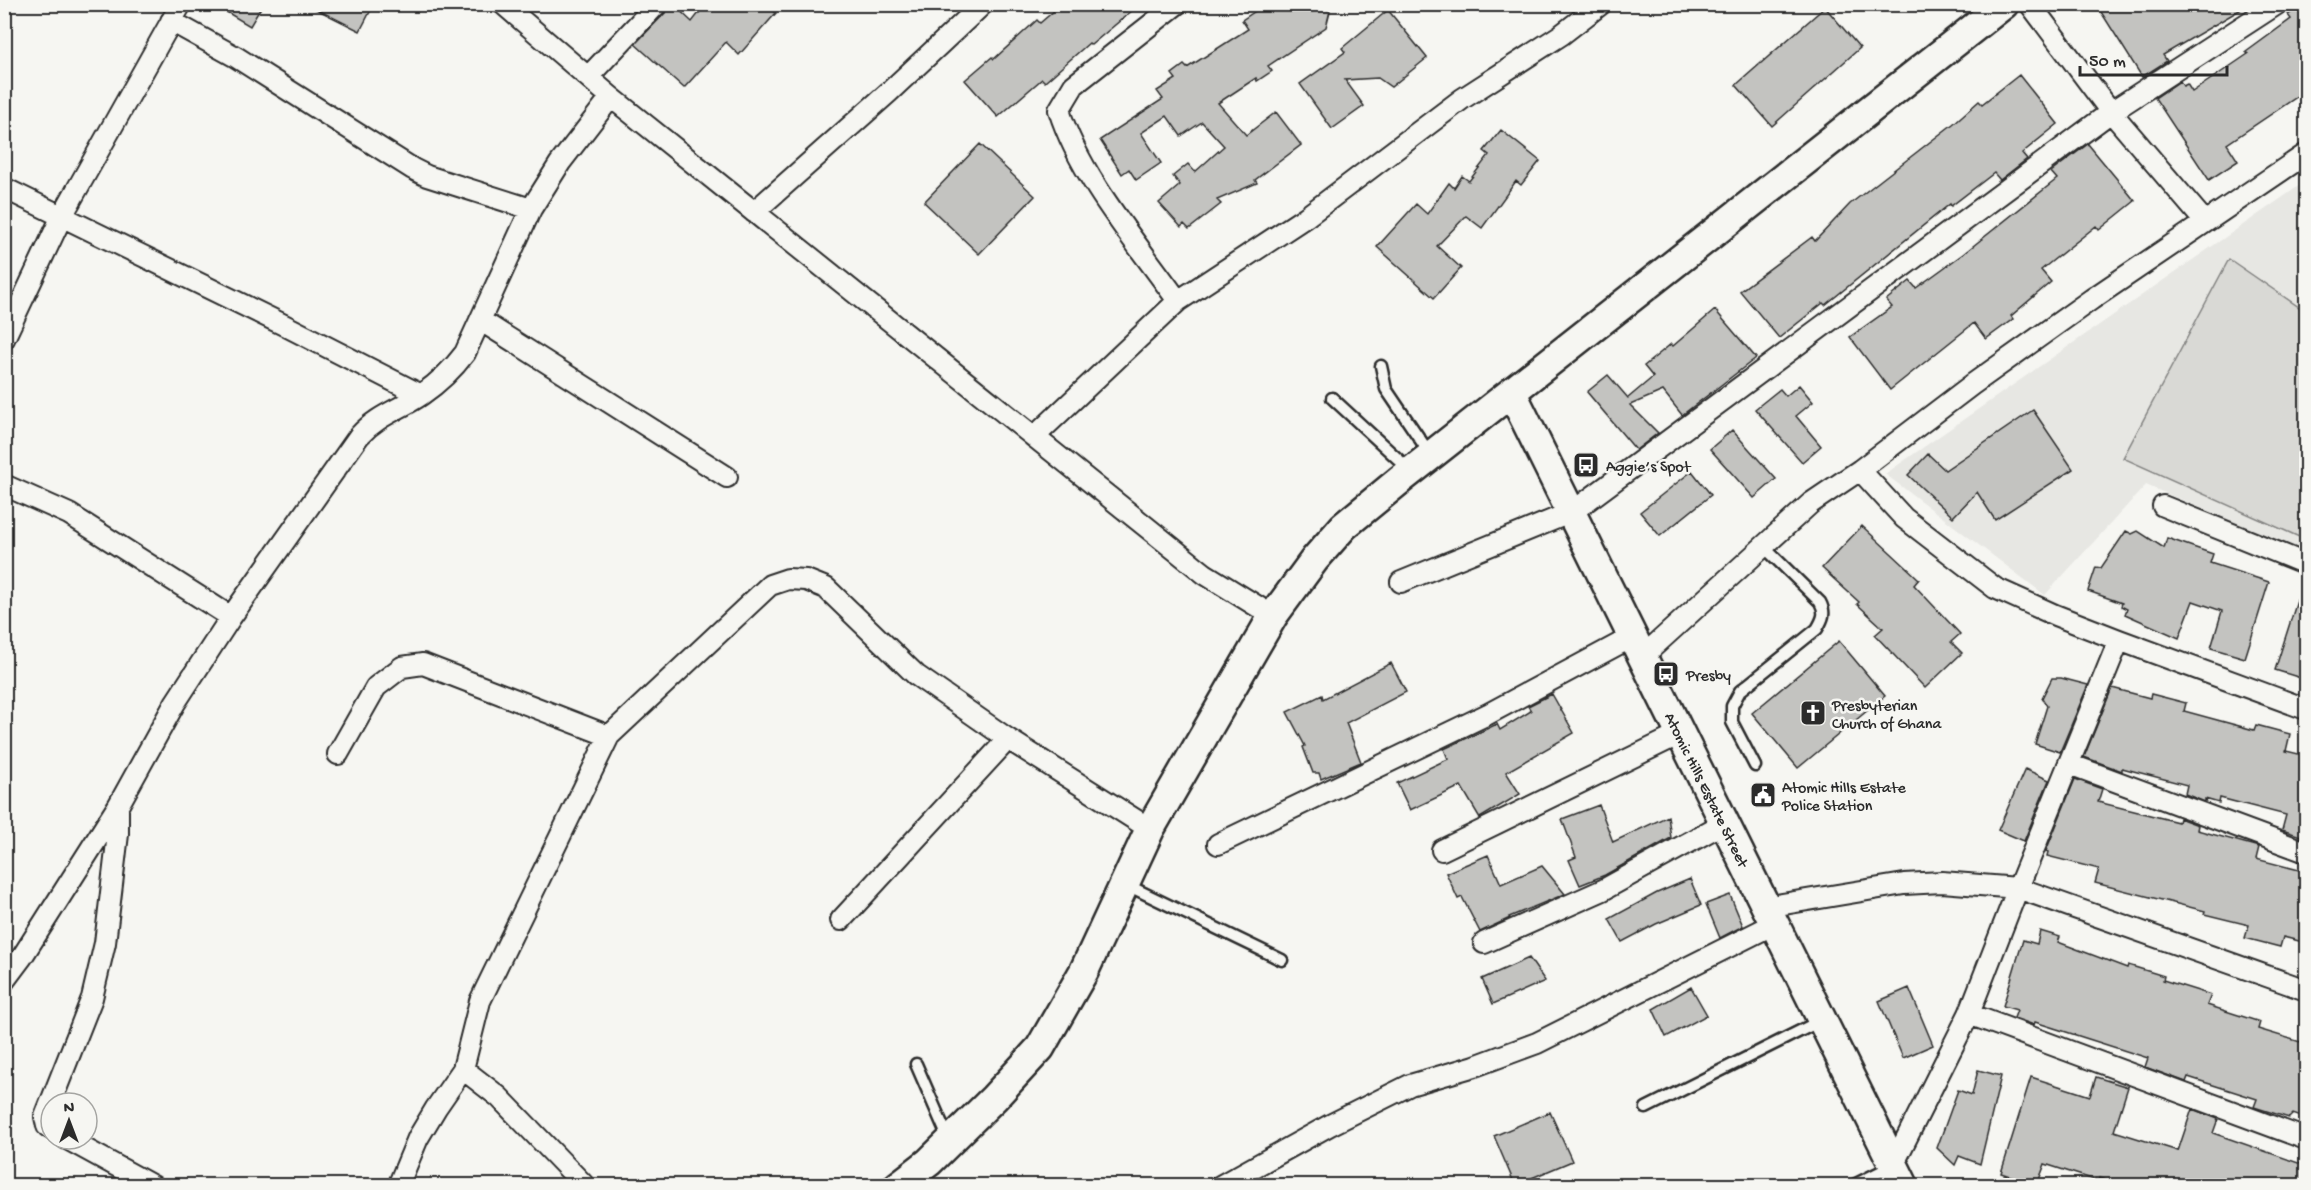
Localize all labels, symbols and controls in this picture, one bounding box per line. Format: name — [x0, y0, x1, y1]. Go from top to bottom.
scale bar — [2080, 39, 2227, 77]
text: 50 m — [2089, 52, 2126, 73]
bus stop icon: Aggie’s Spot — [1571, 450, 1601, 480]
place label: Aggie’s Spot — [1606, 459, 1692, 478]
bus stop icon: Presby — [1651, 659, 1681, 689]
place label: Presby — [1685, 668, 1731, 687]
church icon: Presbyterian Church of Ghana — [1798, 698, 1828, 728]
place label: Presbyterian Church of Ghana — [1831, 698, 1942, 735]
street label: Atomic Hills Estate Street — [1658, 710, 1752, 873]
public building icon: Atomic Hills Estate Police Station — [1748, 780, 1778, 810]
place label: Atomic Hills Estate Police Station — [1781, 780, 1906, 817]
north arrow — [39, 1091, 99, 1151]
text: N — [64, 1100, 75, 1119]

